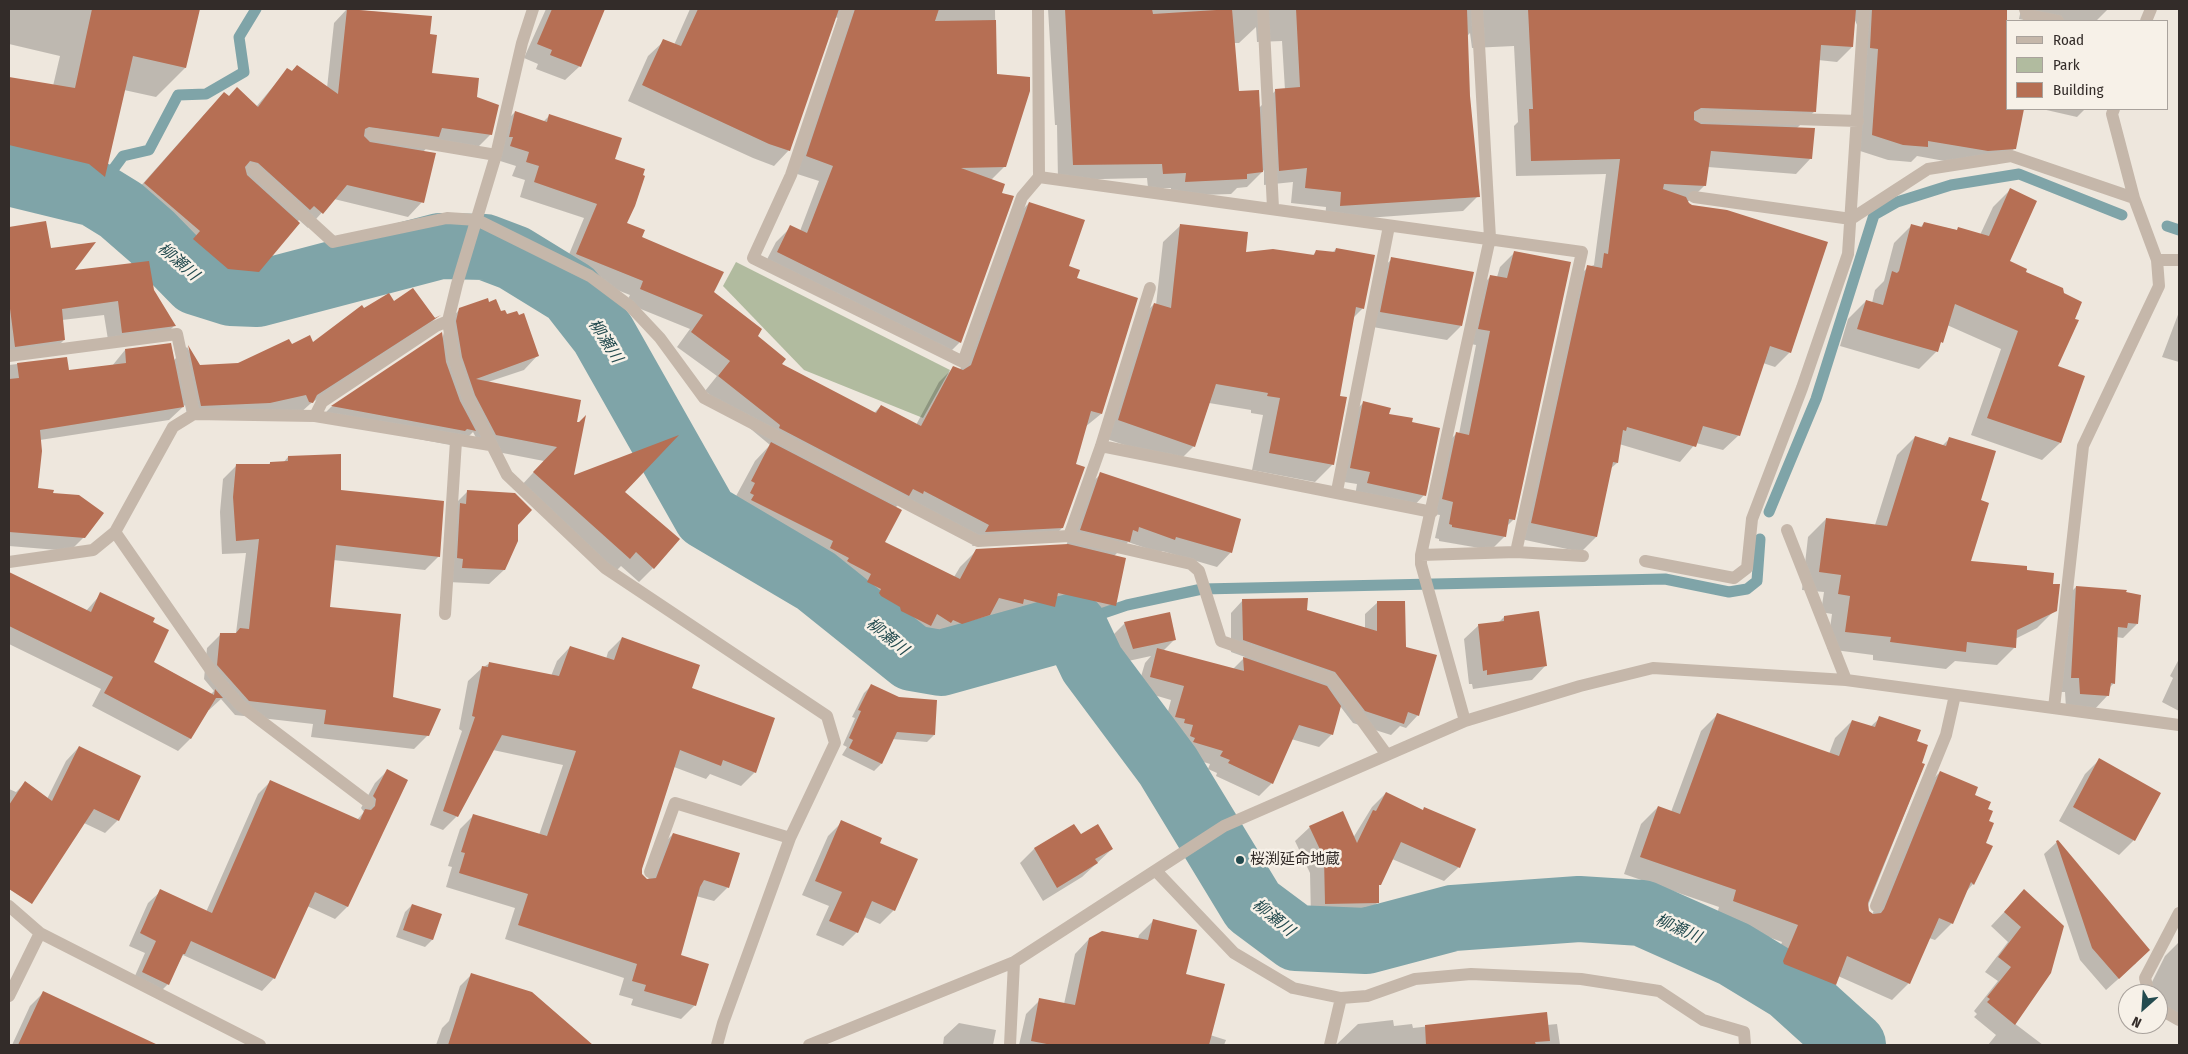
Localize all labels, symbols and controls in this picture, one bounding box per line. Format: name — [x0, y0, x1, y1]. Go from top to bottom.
legend — [2006, 20, 2168, 110]
text: Road — [2053, 31, 2084, 49]
text: Park — [2053, 56, 2080, 74]
text: Building — [2053, 81, 2104, 99]
water label: 柳瀬川 — [154, 239, 202, 285]
water label: 柳瀬川 — [584, 316, 626, 366]
water label: 柳瀬川 — [862, 614, 912, 660]
place label: 桜渕延命地蔵 — [1250, 851, 1340, 869]
marker: 桜渕延命地蔵 — [1234, 854, 1246, 866]
water label: 柳瀬川 — [1248, 895, 1298, 941]
water label: 柳瀬川 — [1652, 910, 1704, 948]
north arrow — [2118, 984, 2168, 1034]
text: N — [2129, 1013, 2144, 1032]

